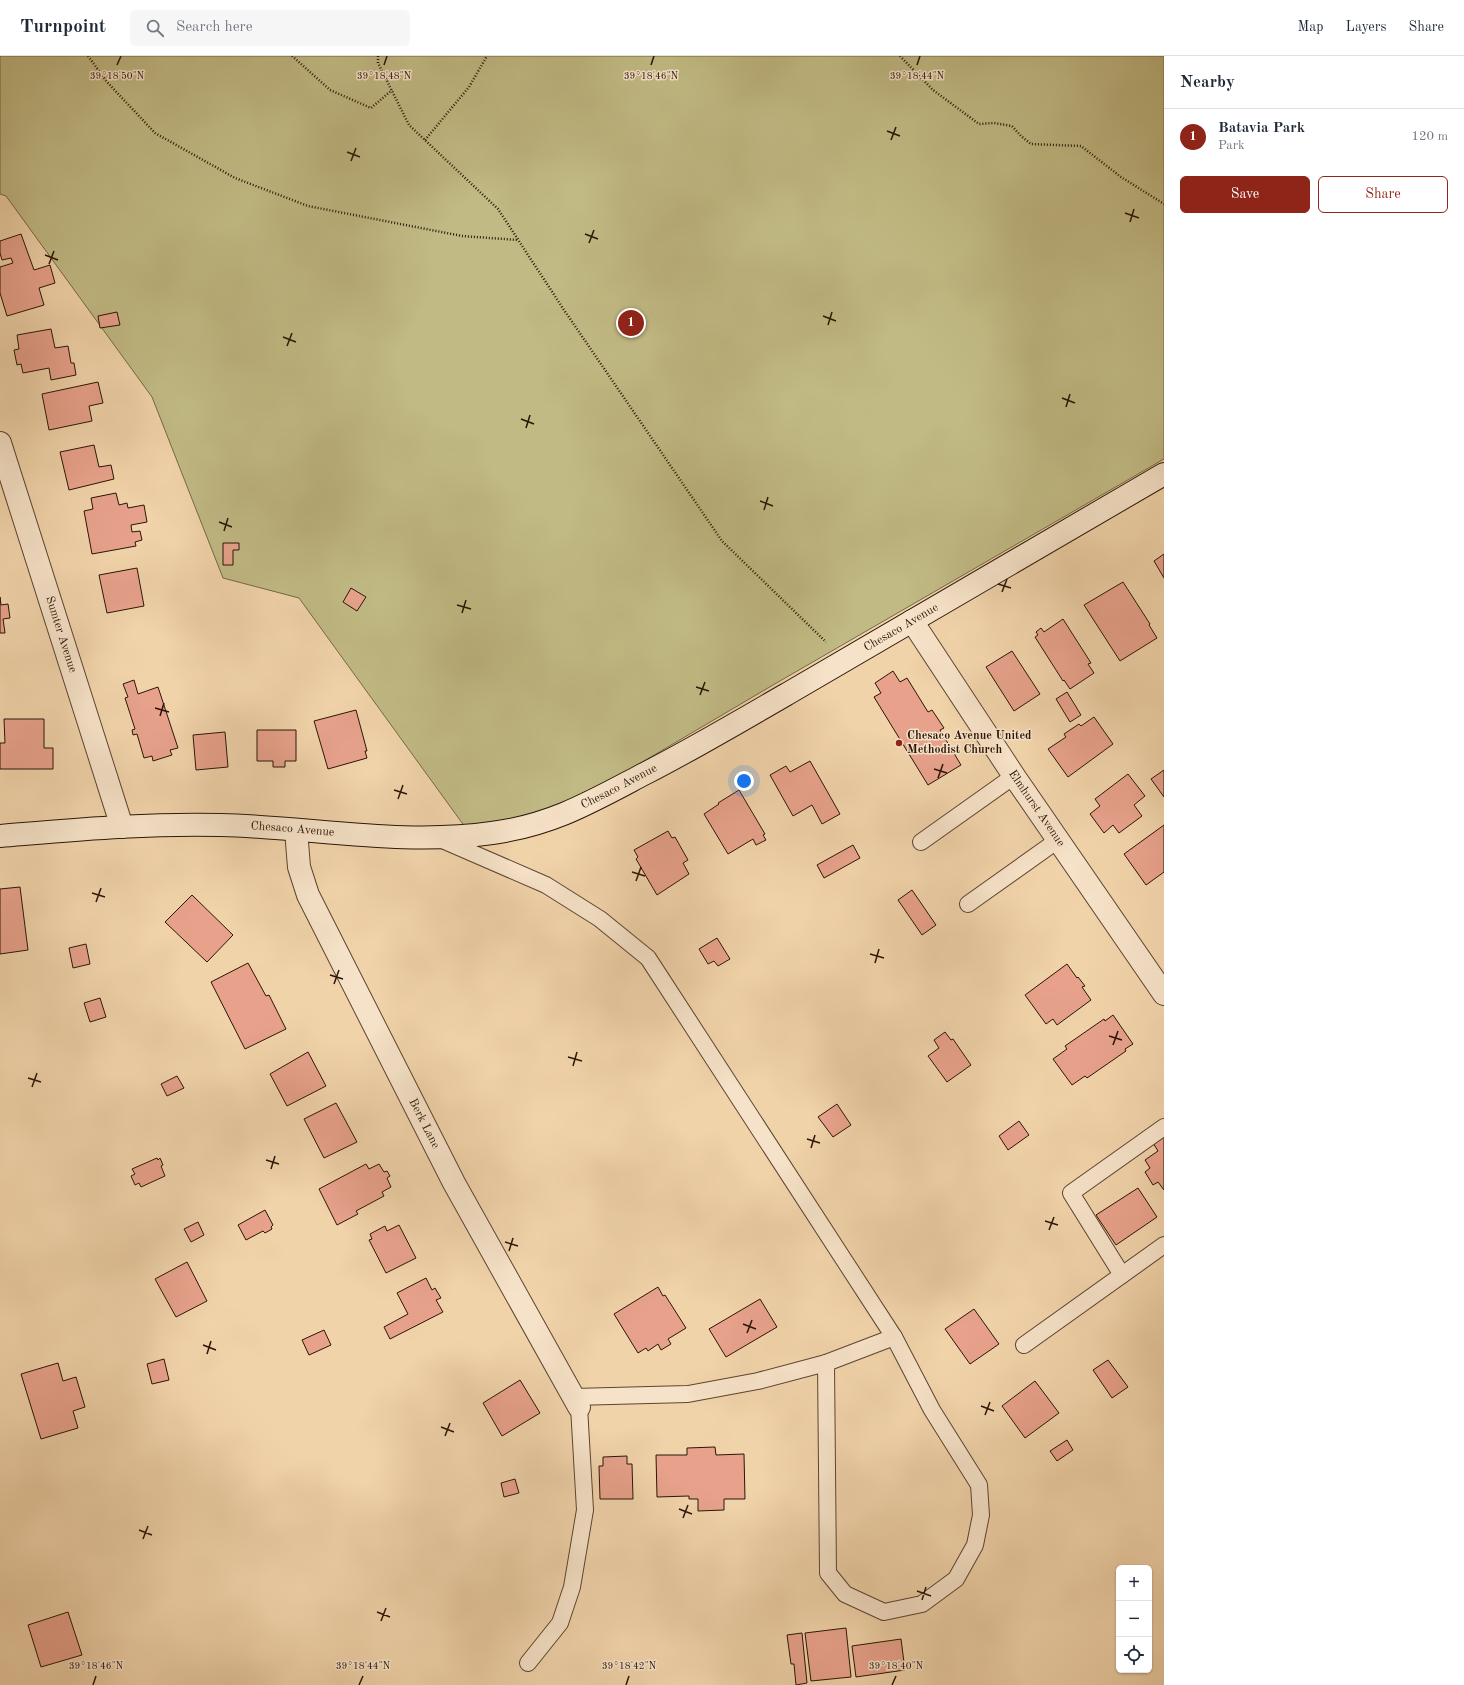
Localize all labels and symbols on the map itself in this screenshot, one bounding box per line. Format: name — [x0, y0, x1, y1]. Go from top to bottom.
text: 39°18'50"N — [90, 71, 145, 81]
text: 39°18'48"N — [357, 71, 412, 81]
text: 39°18'46"N — [624, 71, 679, 81]
text: 39°18'44"N — [890, 71, 945, 81]
pin: 1 — [618, 308, 644, 338]
street label: Sumter Avenue — [43, 595, 79, 675]
street label: Chesaco Avenue — [862, 601, 941, 654]
place label: Chesaco Avenue United Methodist Church — [907, 730, 1032, 756]
marker: Chesaco Avenue United Methodist Church — [894, 738, 904, 748]
street label: Chesaco Avenue — [579, 762, 660, 812]
street label: Elmhurst Avenue — [1006, 768, 1067, 849]
your location — [734, 771, 754, 791]
street label: Chesaco Avenue — [250, 820, 335, 839]
street label: Berk Lane — [406, 1097, 442, 1151]
text: 39°18'46"N — [69, 1661, 124, 1671]
text: 39°18'44"N — [336, 1661, 391, 1671]
text: 39°18'42"N — [602, 1661, 657, 1671]
text: 39°18'40"N — [869, 1661, 924, 1671]

